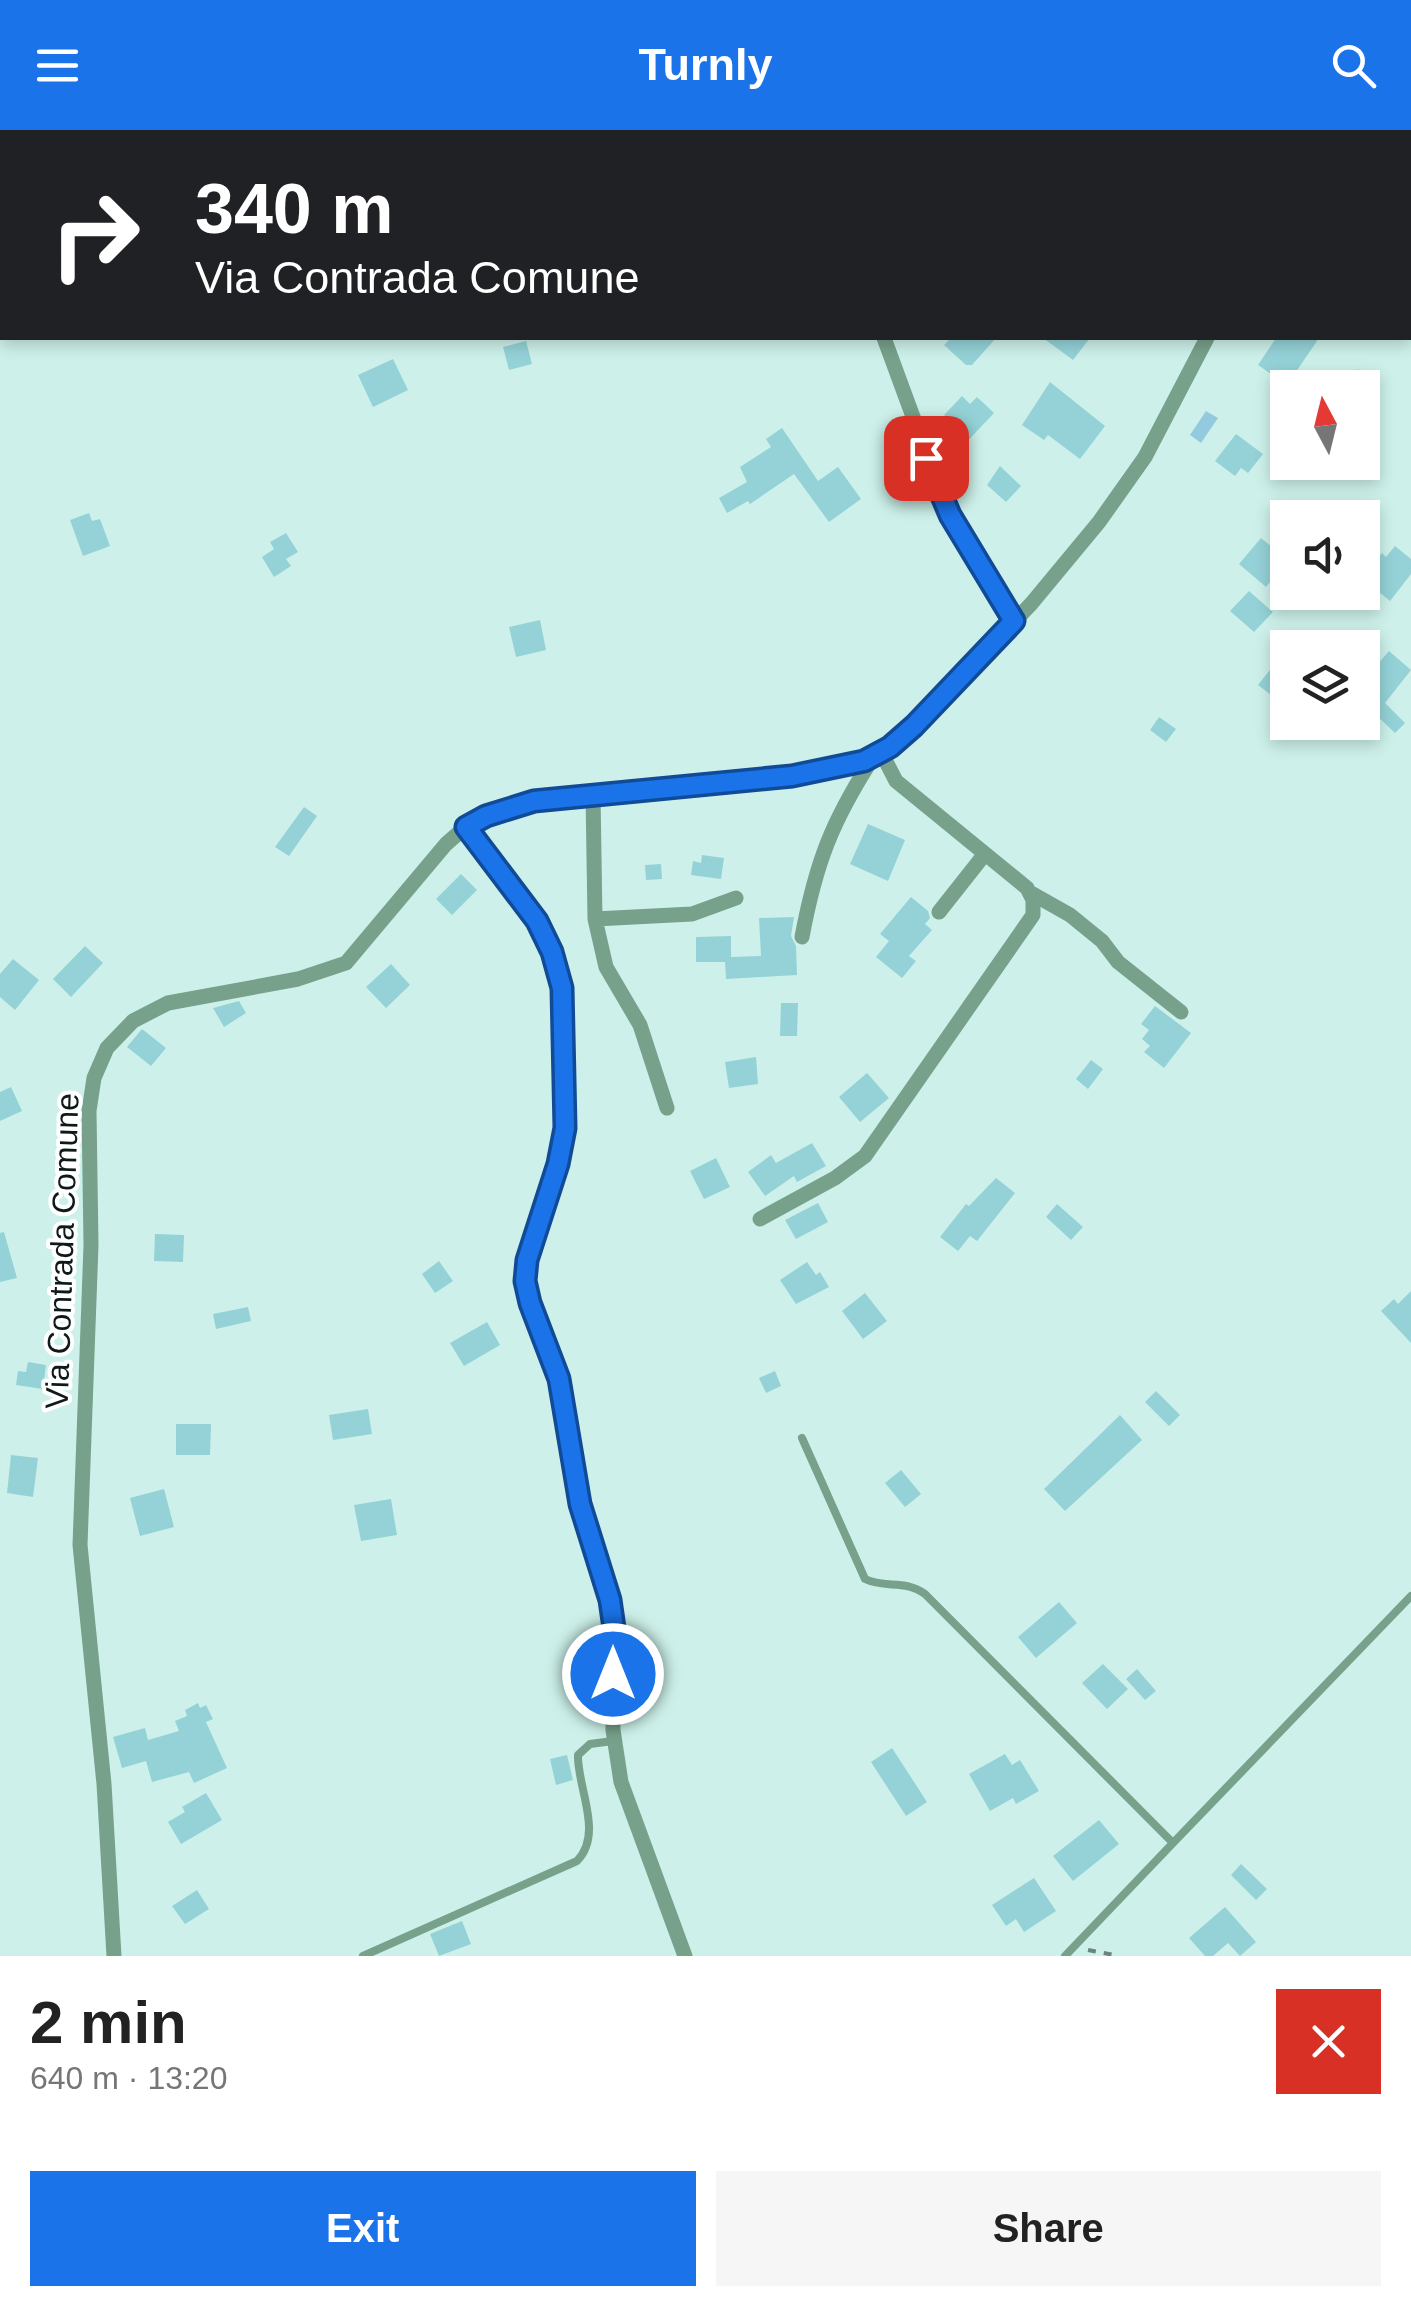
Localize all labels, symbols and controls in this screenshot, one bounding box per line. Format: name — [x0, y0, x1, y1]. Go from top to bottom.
icon: menu — [30, 38, 85, 93]
icon: search — [1326, 38, 1381, 93]
text: Turnly — [638, 39, 773, 90]
icon: right — [30, 170, 160, 300]
text: 340 m — [195, 170, 393, 248]
text: Via Contrada Comune — [195, 252, 639, 303]
north arrow — [1270, 370, 1380, 480]
map controls — [1270, 370, 1380, 740]
pin — [884, 416, 969, 501]
icon: arrive — [899, 431, 954, 486]
button: sound — [1270, 500, 1380, 610]
button: layers — [1270, 630, 1380, 740]
street label: Via Contrada Comune — [38, 1092, 86, 1410]
position arrow — [561, 1622, 665, 1726]
text: 2 min — [30, 1989, 187, 2056]
button: close — [1276, 1989, 1381, 2094]
text: 640 m · 13:20 — [30, 2060, 227, 2096]
button: Exit — [30, 2171, 696, 2286]
button: Share — [716, 2171, 1381, 2286]

